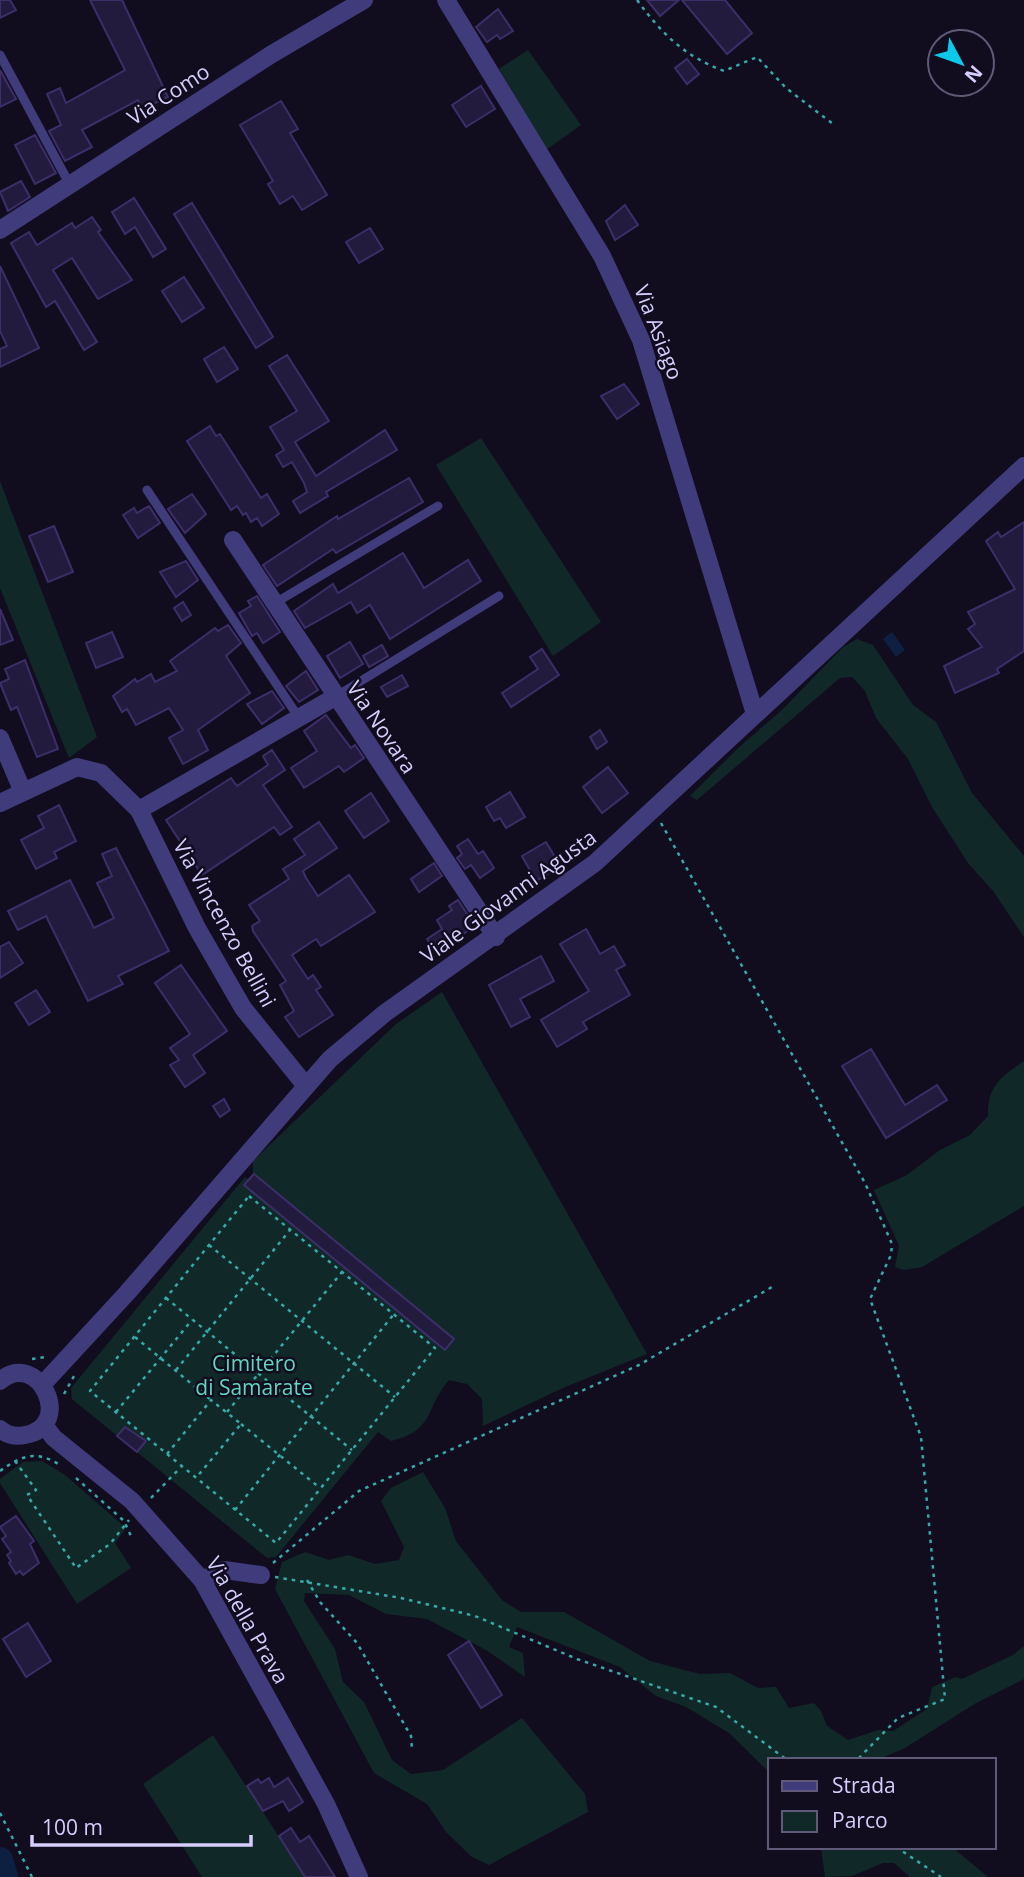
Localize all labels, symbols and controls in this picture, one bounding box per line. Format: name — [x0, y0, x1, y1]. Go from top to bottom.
north arrow — [926, 28, 996, 98]
street label: Via Como — [121, 57, 215, 131]
text: N — [959, 60, 989, 89]
street label: Via Asiago — [628, 281, 690, 383]
street label: Via Novara — [341, 675, 423, 779]
street label: Viale Giovanni Agusta — [415, 823, 601, 969]
street label: Via Vincenzo Bellini — [167, 834, 283, 1012]
park label: Cimitero di Samarate — [195, 1349, 313, 1401]
street label: Via della Prava — [200, 1551, 296, 1689]
legend — [768, 1758, 996, 1849]
text: Strada — [832, 1771, 896, 1799]
scale bar — [32, 1804, 250, 1848]
text: Parco — [832, 1806, 888, 1834]
text: 100 m — [42, 1813, 103, 1841]

